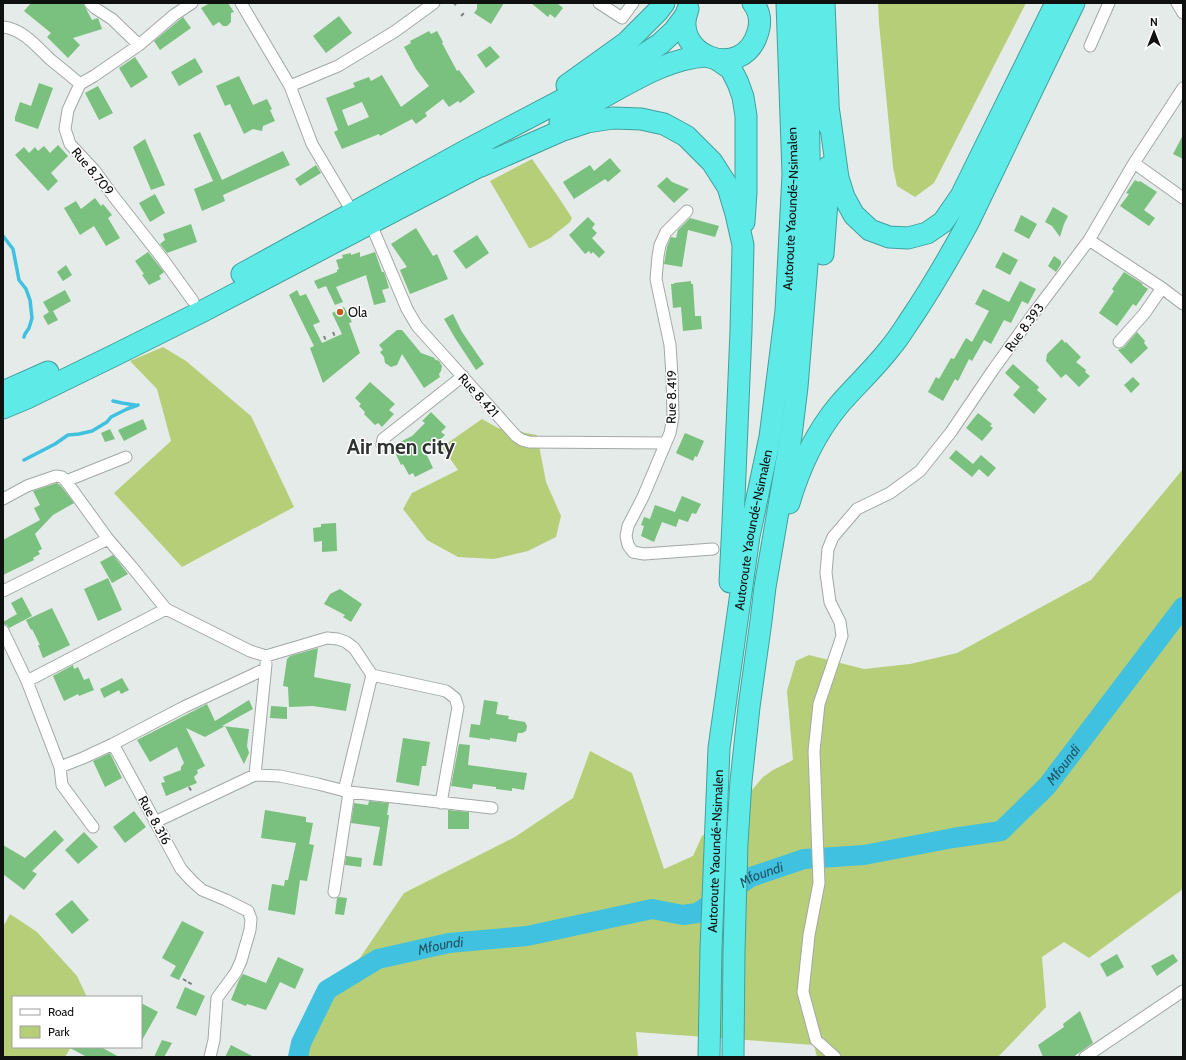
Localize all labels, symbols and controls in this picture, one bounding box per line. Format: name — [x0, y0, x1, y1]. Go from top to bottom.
north arrow — [1134, 12, 1174, 52]
text: N — [1150, 15, 1158, 29]
street label: Autoroute Yaoundé-Nsimalen — [779, 127, 801, 291]
street label: Rue 8.709 — [68, 144, 118, 198]
street label: Rue 8.393 — [1001, 300, 1047, 354]
place label: Ola — [348, 304, 368, 320]
marker: Ola — [335, 307, 345, 317]
street label: Rue 8.421 — [455, 370, 503, 420]
street label: Rue 8.419 — [663, 370, 679, 424]
district label: Air men city — [347, 434, 456, 459]
street label: Autoroute Yaoundé-Nsimalen — [731, 448, 775, 611]
water label: Mfoundi — [1041, 740, 1085, 789]
street label: Autoroute Yaoundé-Nsimalen — [704, 769, 726, 933]
street label: Rue 8.316 — [135, 793, 175, 847]
water label: Mfoundi — [735, 857, 787, 892]
water label: Mfoundi — [415, 933, 465, 959]
legend — [12, 996, 142, 1048]
text: Road — [48, 1004, 74, 1019]
text: Park — [48, 1024, 70, 1039]

